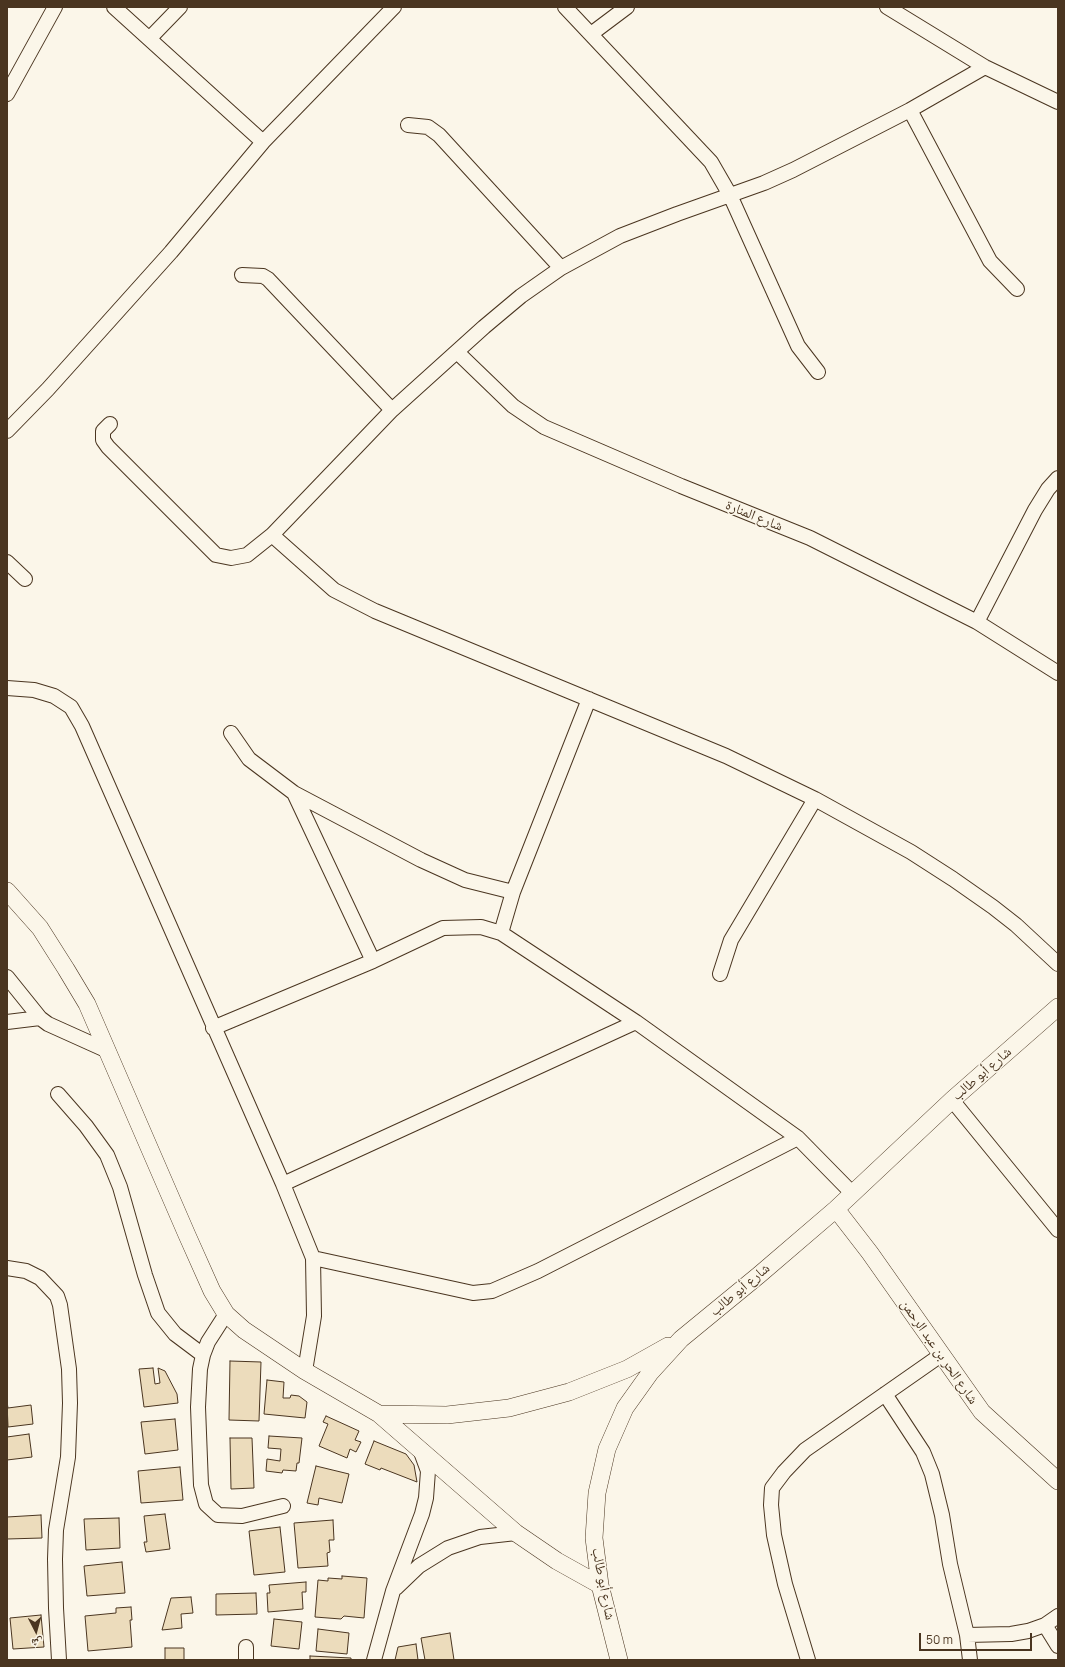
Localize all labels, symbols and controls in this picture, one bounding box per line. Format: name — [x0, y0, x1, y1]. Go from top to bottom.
street label: شارع المنارة — [723, 497, 785, 535]
street label: شارع أبو طالب — [949, 1044, 1015, 1104]
street label: شارع أبو طالب — [707, 1260, 773, 1320]
street label: شارع الحر بن عبد الرحمن — [897, 1296, 981, 1408]
street label: شارع أبو طالب — [588, 1547, 618, 1621]
north arrow — [16, 1611, 56, 1651]
scale bar — [921, 1625, 1034, 1651]
text: 50 m — [926, 1631, 953, 1648]
text: ش — [31, 1635, 44, 1651]

